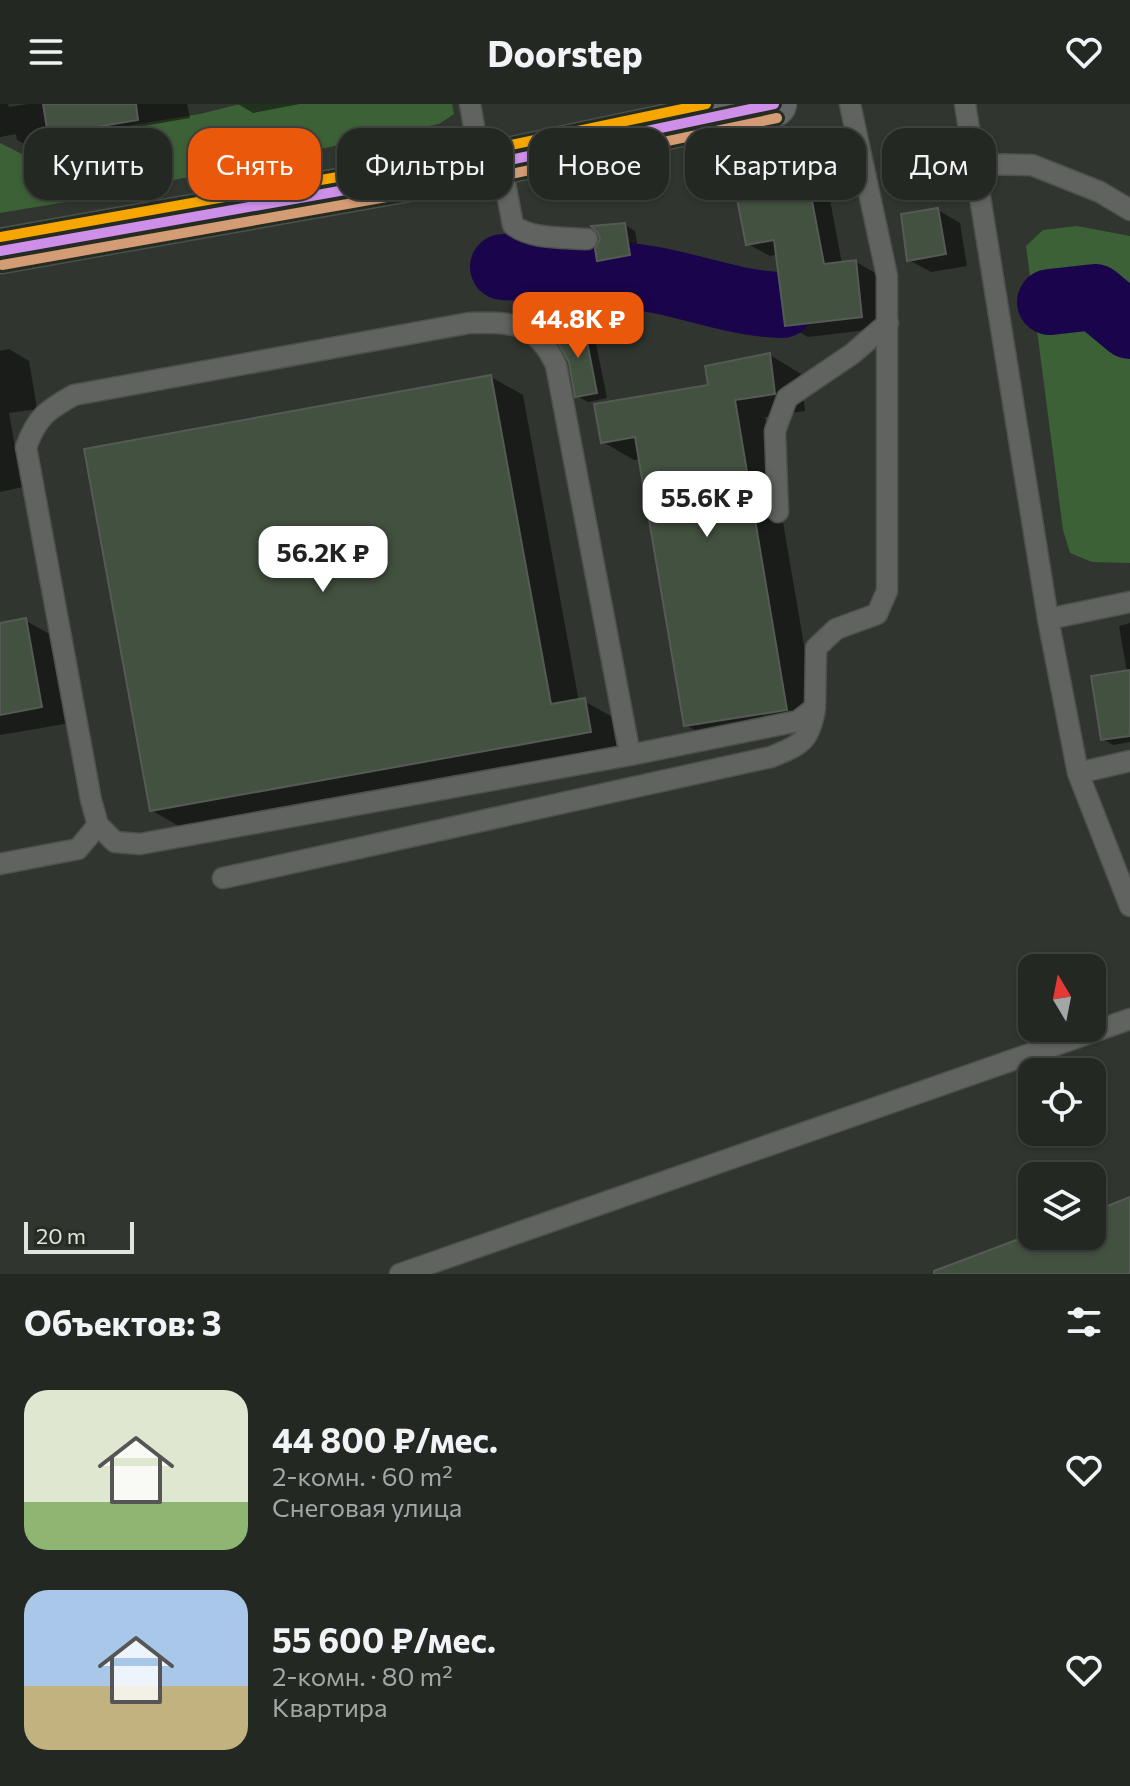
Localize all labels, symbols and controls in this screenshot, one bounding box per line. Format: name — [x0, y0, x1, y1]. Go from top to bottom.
icon: menu — [24, 30, 68, 74]
text: Doorstep — [487, 30, 643, 74]
icon: heart — [1062, 30, 1106, 74]
chip: Купить — [24, 128, 172, 200]
chip: Снять — [188, 128, 321, 200]
chip: Фильтры — [337, 128, 513, 200]
chip: Новое — [529, 128, 669, 200]
chip: Квартира — [685, 128, 866, 200]
chip: Дом — [882, 128, 996, 200]
pin: 44.8K ₽ — [504, 292, 652, 360]
text: 44.8K ₽ — [531, 302, 625, 333]
pin: 55.6K ₽ — [633, 471, 781, 539]
text: 55.6K ₽ — [661, 481, 753, 512]
pin: 56.2K ₽ — [249, 526, 397, 594]
text: 56.2K ₽ — [277, 536, 369, 567]
north arrow — [1018, 954, 1106, 1042]
map controls — [1018, 954, 1106, 1250]
button: locate — [1018, 1058, 1106, 1146]
button: layers — [1018, 1162, 1106, 1250]
scale bar — [24, 1218, 134, 1254]
text: 20 m — [36, 1222, 86, 1249]
icon: filters — [1062, 1300, 1106, 1344]
text: Объектов: 3 — [24, 1301, 221, 1343]
text: 44 800 ₽/мес. — [272, 1418, 498, 1460]
icon: home — [88, 1422, 184, 1518]
icon: heart — [1062, 1448, 1106, 1492]
text: 2-комн. · 60 m² — [272, 1460, 453, 1491]
text: Снеговая улица — [272, 1491, 462, 1522]
text: 55 600 ₽/мес. — [272, 1618, 496, 1660]
icon: home — [88, 1622, 184, 1718]
icon: heart — [1062, 1648, 1106, 1692]
text: 2-комн. · 80 m² — [272, 1660, 453, 1691]
text: Квартира — [272, 1691, 388, 1722]

